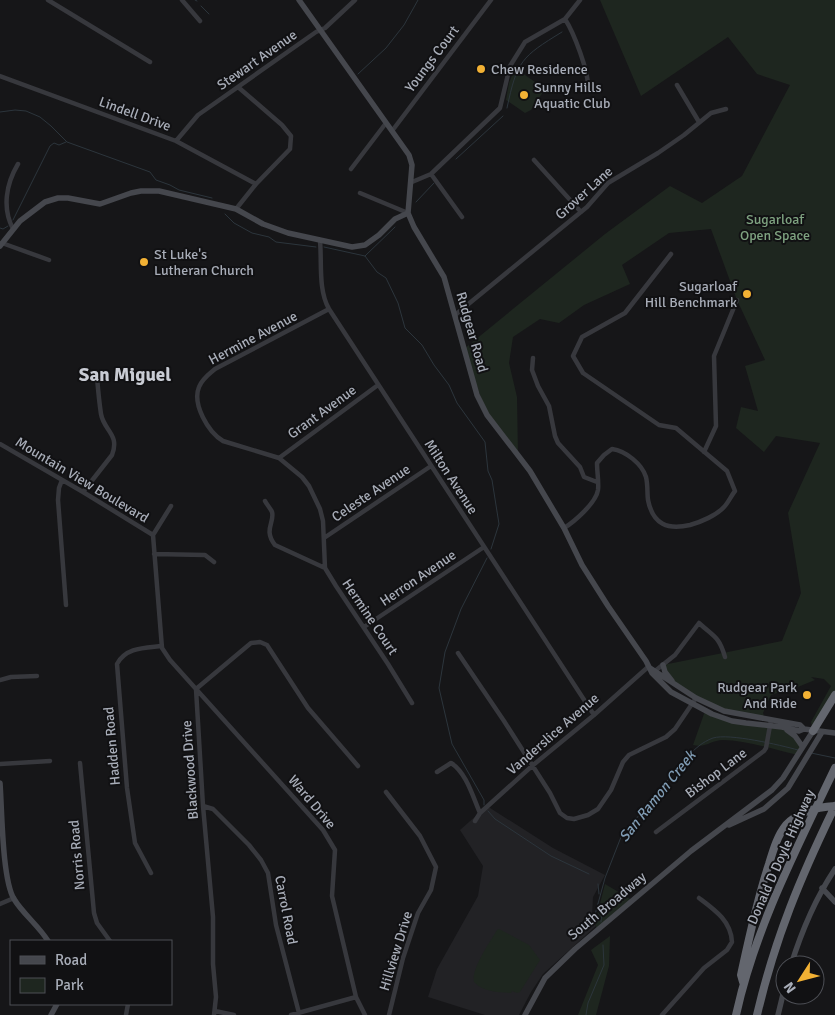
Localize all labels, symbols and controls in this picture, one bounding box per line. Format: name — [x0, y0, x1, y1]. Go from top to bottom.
street label: Youngs Court — [401, 22, 463, 96]
street label: Stewart Avenue — [214, 26, 300, 94]
place label: Chew Residence — [491, 61, 588, 78]
marker: Chew Residence — [475, 63, 487, 75]
place label: Sunny Hills Aquatic Club — [534, 79, 610, 112]
marker: Sunny Hills Aquatic Club — [518, 89, 530, 101]
street label: Lindell Drive — [97, 93, 173, 135]
street label: Grover Lane — [552, 163, 616, 223]
park label: Sugarloaf Open Space — [740, 211, 810, 244]
place label: St Luke's Lutheran Church — [154, 246, 254, 279]
marker: St Luke's Lutheran Church — [138, 256, 150, 268]
place label: Sugarloaf Hill Benchmark — [645, 278, 738, 311]
marker: Sugarloaf Hill Benchmark — [741, 288, 753, 300]
street label: Rudgear Road — [452, 290, 492, 374]
street label: Hermine Avenue — [206, 307, 300, 369]
district label: San Miguel — [79, 363, 171, 387]
street label: Grant Avenue — [284, 381, 360, 443]
street label: Mountain View Boulevard — [12, 433, 152, 527]
street label: Milton Avenue — [421, 436, 481, 518]
street label: Celeste Avenue — [328, 460, 414, 526]
street label: Herron Avenue — [377, 546, 459, 610]
street label: Hermine Court — [338, 576, 402, 658]
place label: Rudgear Park And Ride — [717, 679, 797, 712]
street label: Vanderslice Avenue — [504, 689, 602, 779]
marker: Rudgear Park And Ride — [801, 689, 813, 701]
street label: Hadden Road — [100, 706, 124, 786]
street label: Blackwood Drive — [178, 720, 202, 820]
street label: Bishop Lane — [682, 744, 750, 802]
water label: San Ramon Creek — [615, 746, 700, 845]
street label: Ward Drive — [284, 772, 340, 832]
street label: Donald D Doyle Highway — [744, 786, 819, 927]
street label: Norris Road — [65, 819, 89, 891]
street label: South Broadway — [565, 868, 650, 944]
street label: Carrol Road — [271, 874, 301, 946]
street label: Hillview Drive — [376, 909, 416, 993]
legend — [10, 940, 172, 1005]
text: Road — [55, 951, 87, 969]
north arrow — [775, 955, 825, 1005]
text: Park — [55, 976, 84, 994]
text: N — [780, 978, 800, 996]

